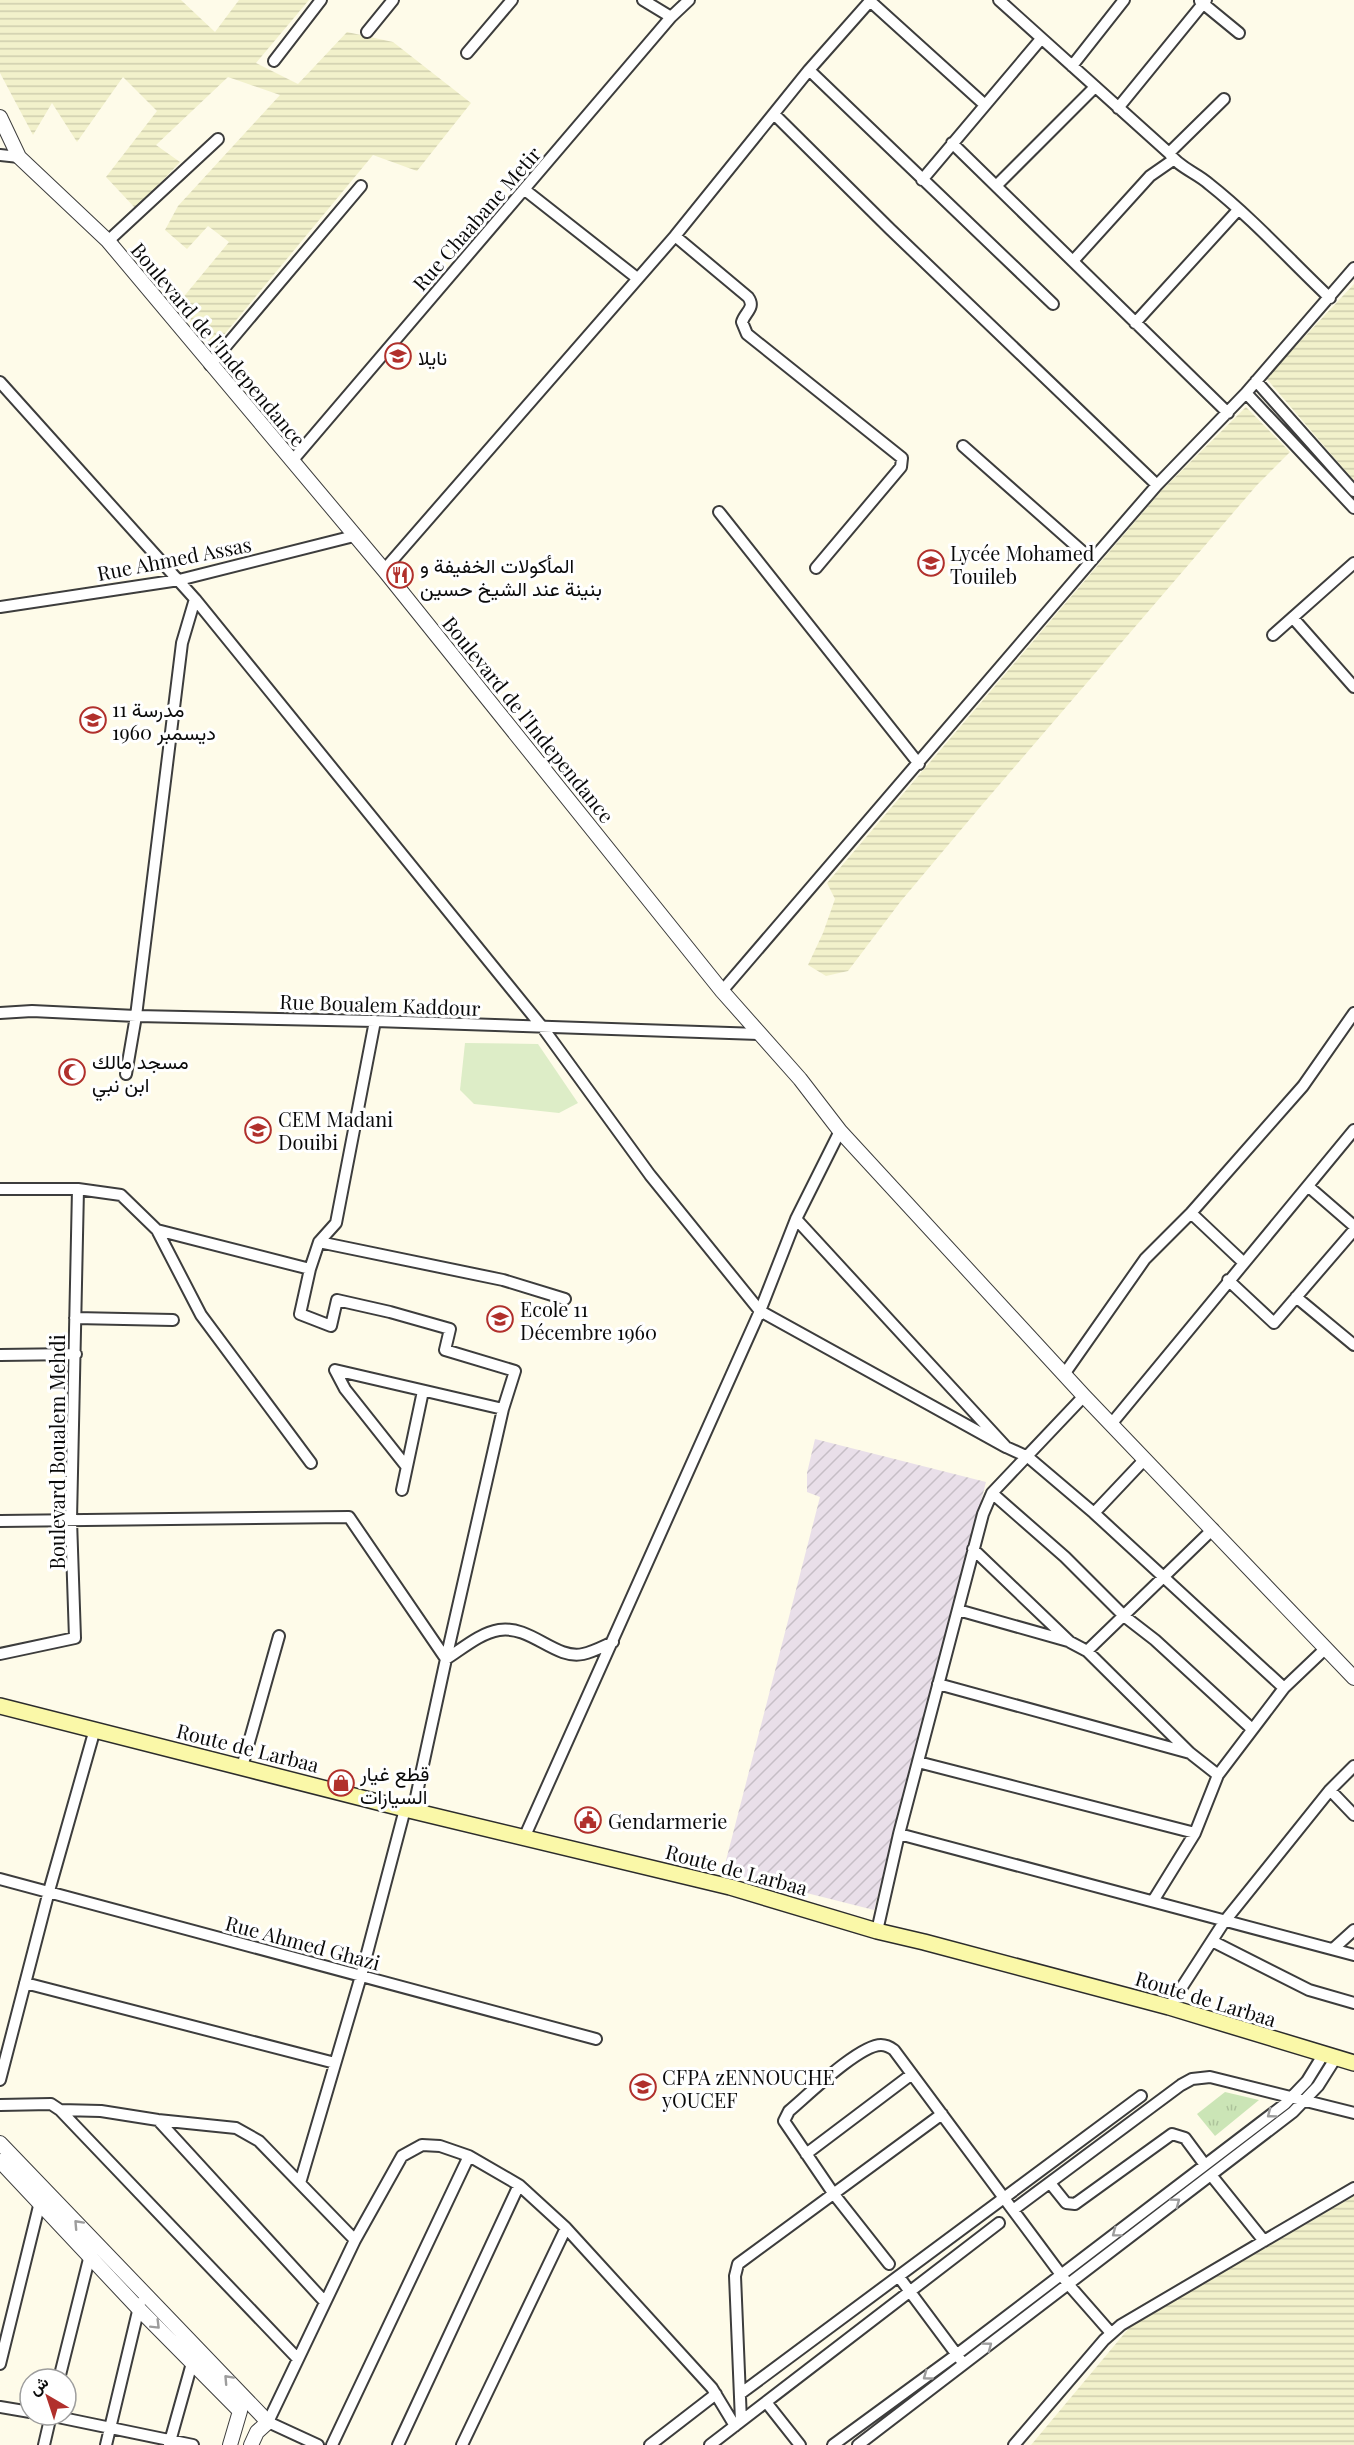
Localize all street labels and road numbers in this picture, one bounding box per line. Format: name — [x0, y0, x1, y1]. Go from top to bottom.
street label: Rue Chaabane Metir — [406, 140, 546, 296]
street label: Boulevard de l'Independance — [126, 236, 312, 452]
street label: Rue Ahmed Assas — [95, 530, 253, 586]
street label: Boulevard de l'Independance — [437, 610, 621, 828]
street label: Rue Boualem Kaddour — [279, 987, 481, 1021]
street label: Boulevard Boualem Mehdi — [43, 1334, 70, 1570]
street label: Route de Larbaa — [174, 1716, 322, 1778]
street label: Route de Larbaa — [663, 1837, 811, 1901]
street label: Rue Ahmed Ghazi — [223, 1908, 383, 1976]
street label: Route de Larbaa — [1132, 1964, 1280, 2032]

